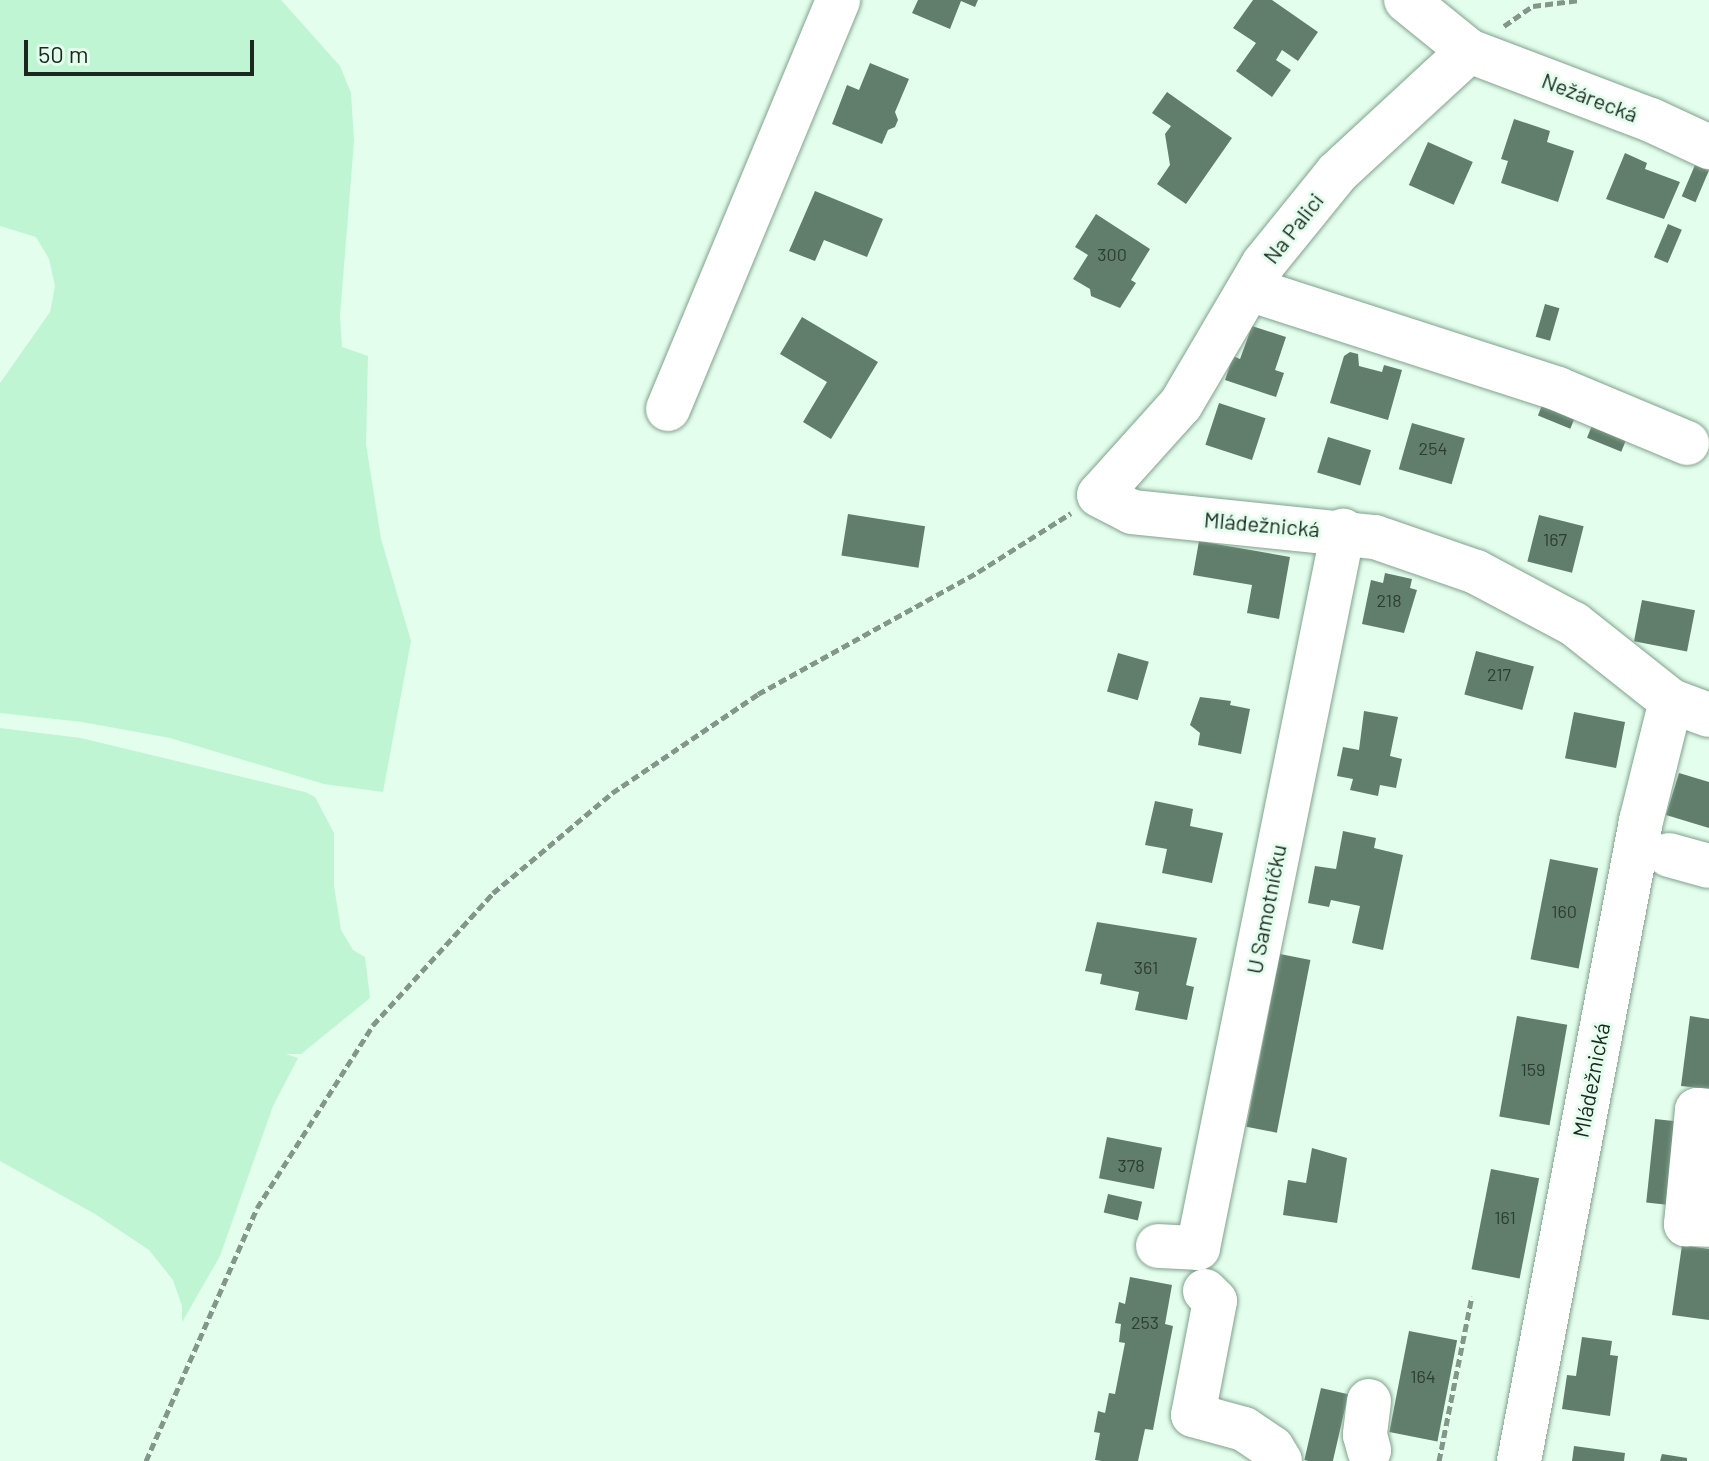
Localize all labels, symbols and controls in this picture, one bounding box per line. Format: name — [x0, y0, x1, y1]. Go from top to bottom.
scale bar — [28, 24, 258, 74]
text: 50 m — [38, 39, 89, 68]
street label: Nežárecká — [1538, 67, 1642, 127]
street label: Na Palici — [1257, 187, 1329, 269]
house number: 300 — [1097, 243, 1127, 265]
house number: 254 — [1419, 437, 1447, 459]
street label: Mládežnická — [1203, 506, 1321, 542]
house number: 167 — [1543, 528, 1567, 550]
house number: 218 — [1376, 589, 1402, 611]
house number: 217 — [1487, 663, 1511, 685]
street label: U Samotníčku — [1241, 842, 1291, 976]
house number: 160 — [1551, 900, 1577, 922]
house number: 361 — [1134, 956, 1158, 978]
street label: Mládežnická — [1567, 1020, 1615, 1140]
house number: 159 — [1521, 1058, 1545, 1080]
house number: 378 — [1117, 1154, 1145, 1176]
house number: 161 — [1494, 1206, 1516, 1228]
house number: 253 — [1131, 1311, 1159, 1333]
house number: 164 — [1410, 1365, 1436, 1387]

